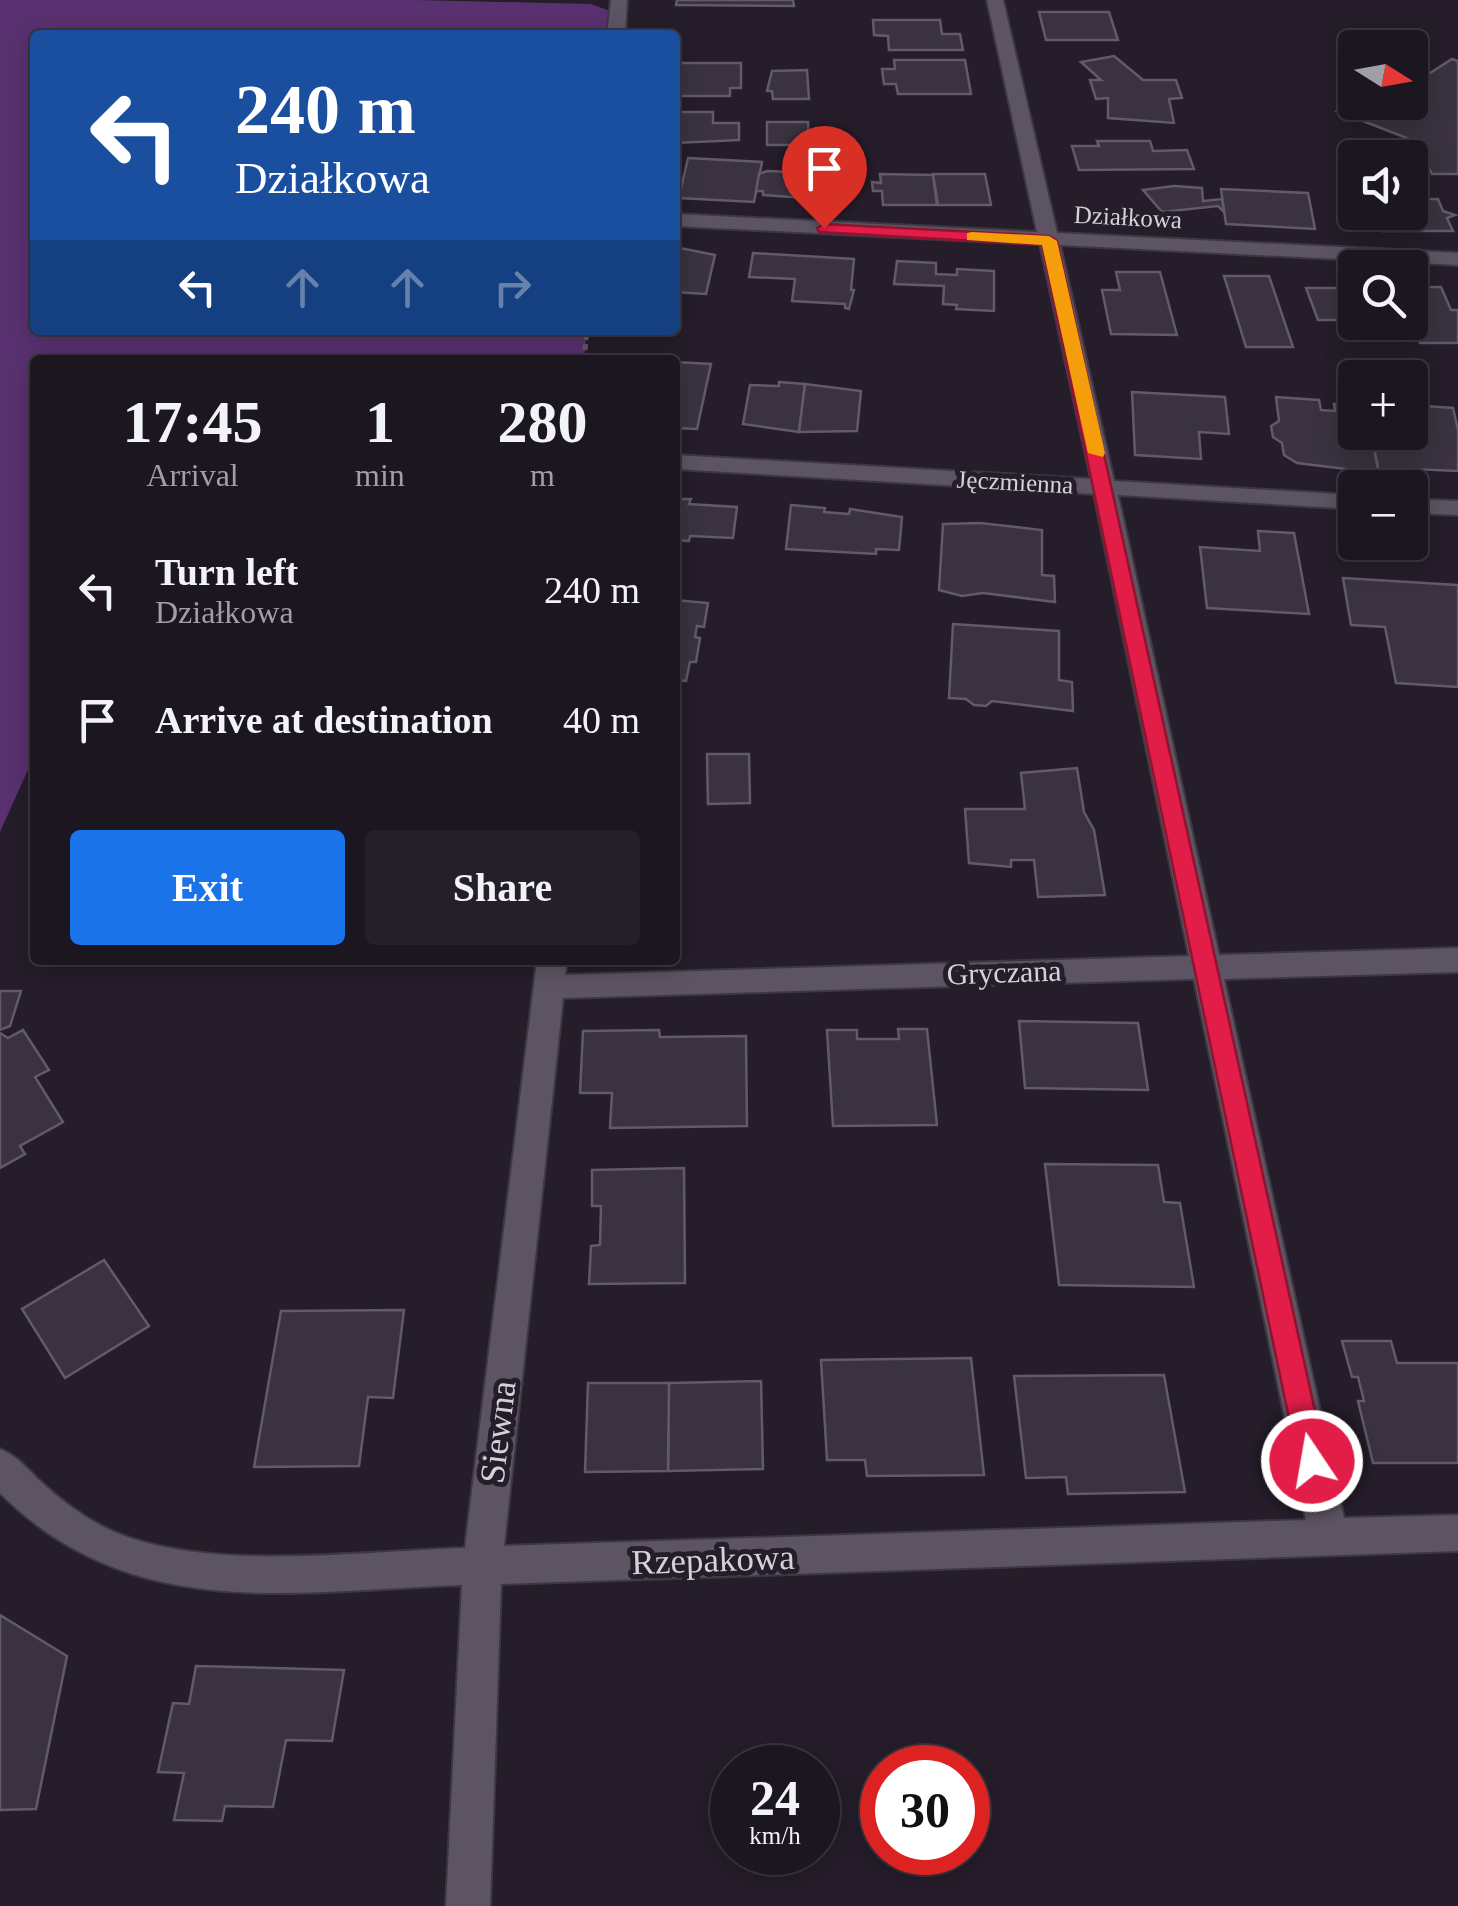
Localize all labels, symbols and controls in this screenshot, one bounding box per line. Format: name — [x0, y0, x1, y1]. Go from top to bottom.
north arrow — [1338, 30, 1428, 120]
map controls — [1338, 30, 1428, 560]
icon: left — [70, 70, 200, 200]
text: 240 m — [235, 71, 416, 148]
pin — [782, 126, 867, 229]
button: sound — [1338, 140, 1428, 230]
icon: arrive — [797, 141, 852, 196]
text: Działkowa — [235, 153, 430, 203]
street label: Działkowa — [1073, 201, 1183, 233]
button: search — [1338, 250, 1428, 340]
icon: left — [170, 260, 225, 315]
icon: ahead — [275, 260, 330, 315]
icon: ahead — [380, 260, 435, 315]
icon: right — [485, 260, 540, 315]
button: + — [1338, 360, 1428, 450]
text: 17:45 — [123, 389, 263, 455]
text: 1 — [365, 389, 395, 455]
text: 280 — [497, 389, 587, 455]
text: Arrival — [146, 457, 239, 493]
text: min — [355, 457, 405, 493]
text: m — [530, 457, 555, 493]
street label: Jęczmienna — [956, 465, 1074, 499]
button: − — [1338, 470, 1428, 560]
text: Turn left — [155, 551, 298, 593]
icon: left — [70, 563, 125, 618]
text: 240 m — [544, 569, 640, 611]
text: Działkowa — [155, 594, 294, 630]
icon: arrive — [70, 693, 125, 748]
text: Arrive at destination — [155, 699, 493, 741]
text: 40 m — [563, 699, 640, 741]
button: Exit — [70, 830, 345, 945]
button: Share — [365, 830, 640, 945]
street label: Gryczana — [946, 954, 1062, 990]
street label: Siewna — [472, 1378, 524, 1486]
position arrow — [1260, 1409, 1364, 1513]
street label: Rzepakowa — [631, 1538, 796, 1582]
speed limit sign: 30 — [860, 1745, 990, 1875]
text: 24 — [750, 1770, 800, 1826]
text: km/h — [749, 1822, 801, 1849]

